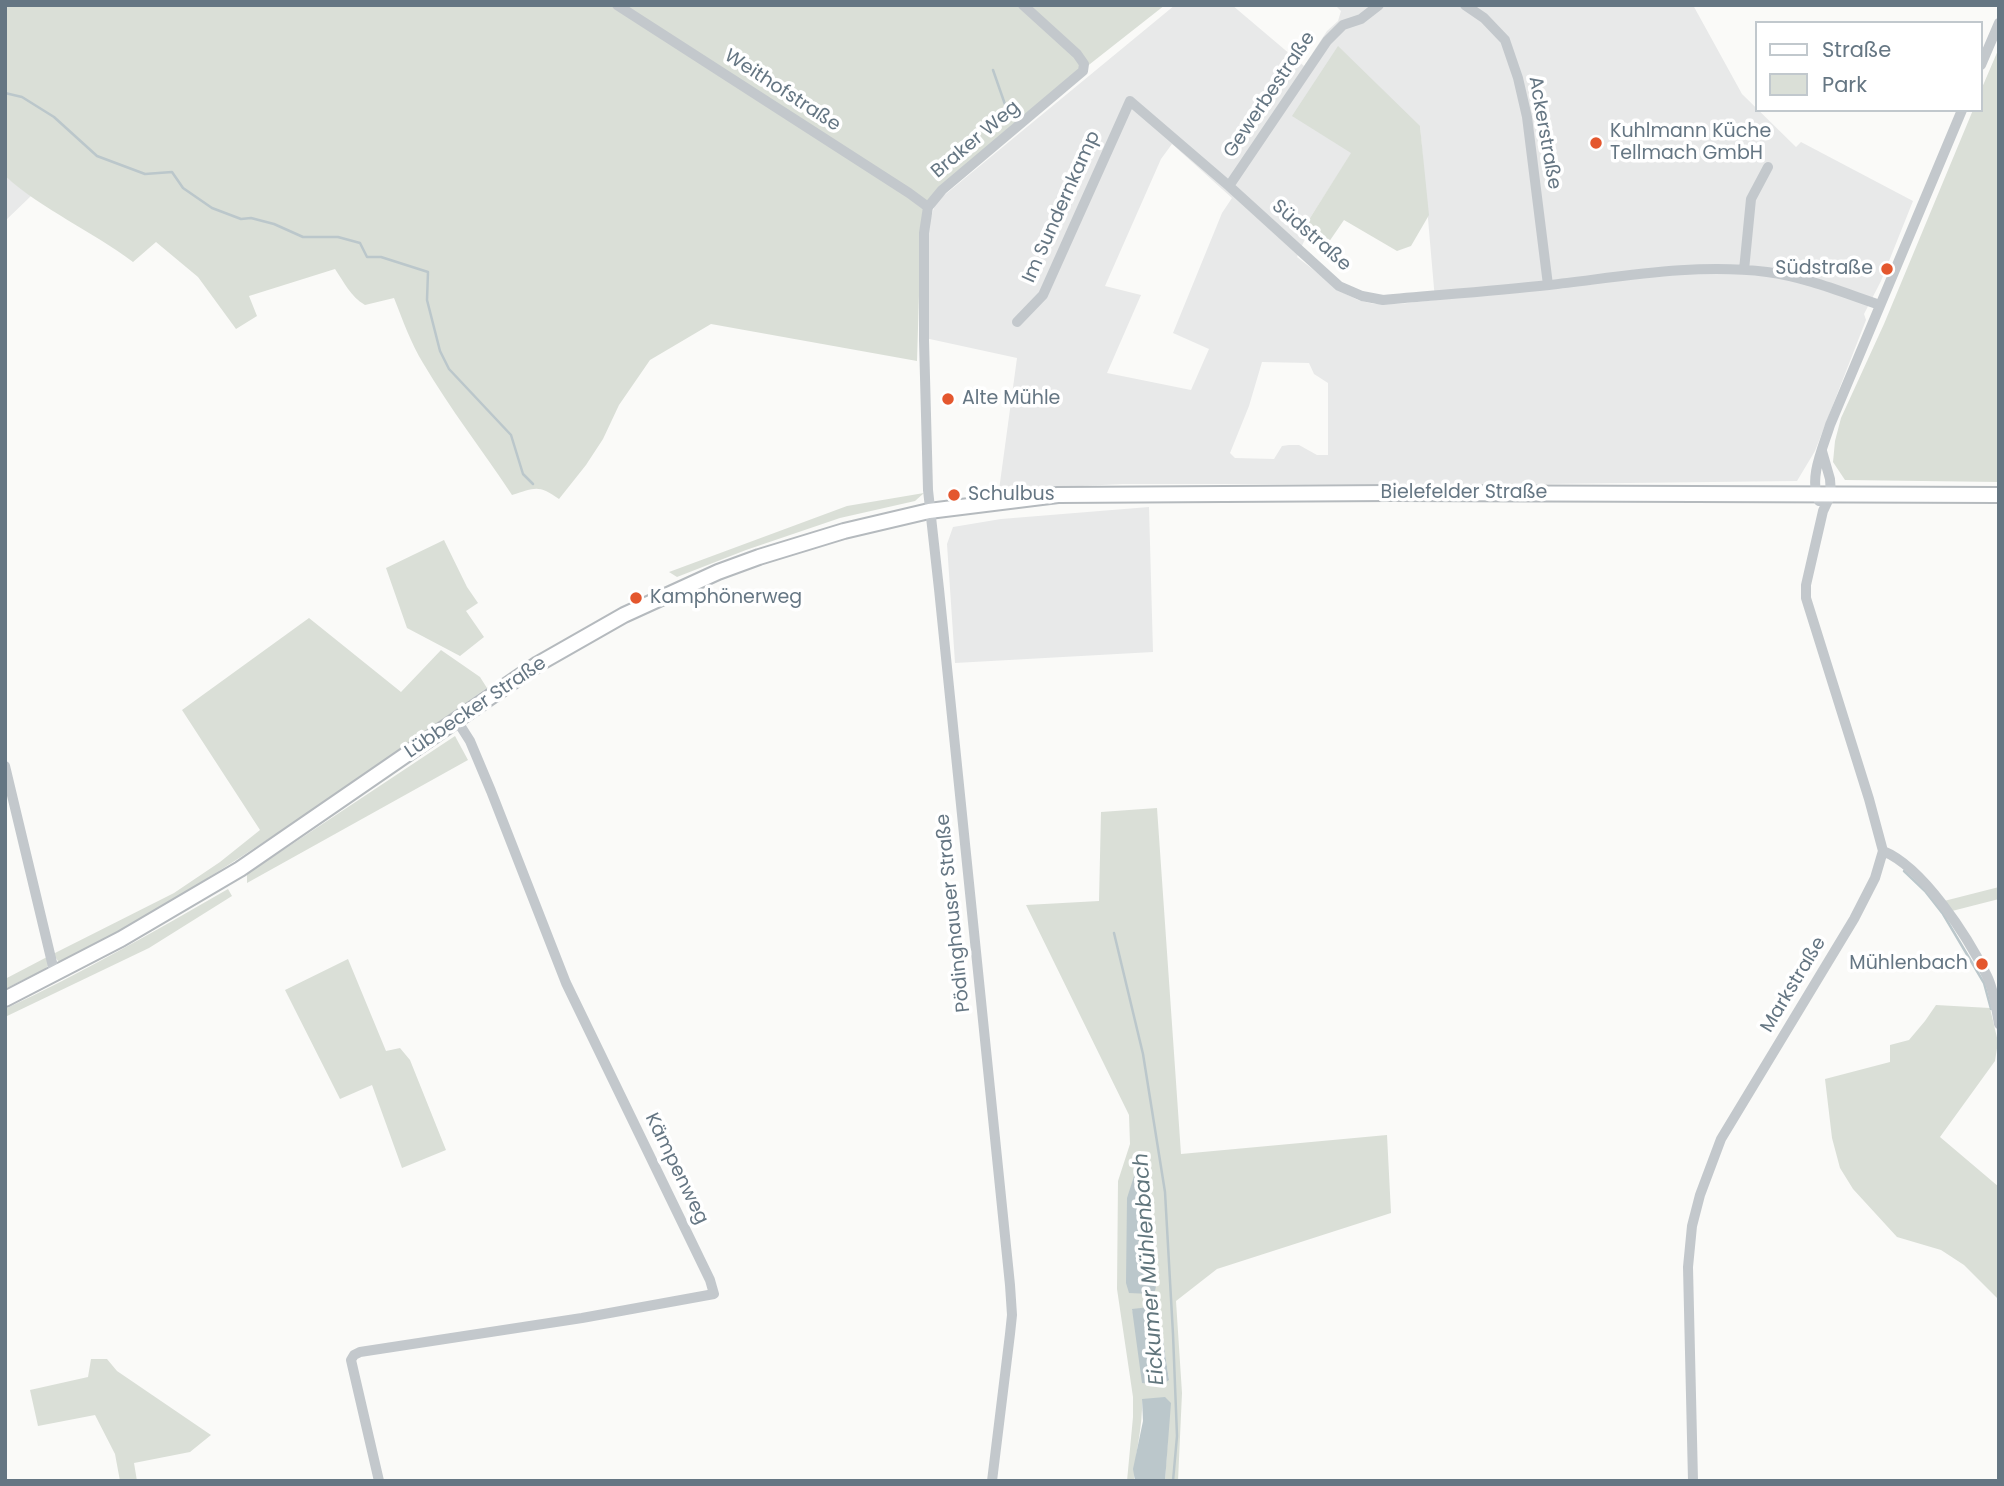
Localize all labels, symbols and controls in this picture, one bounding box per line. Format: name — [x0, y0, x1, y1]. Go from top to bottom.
legend — [1756, 21, 1983, 112]
street label: Gewerbestraße — [1219, 28, 1321, 162]
text: Straße — [1822, 35, 1891, 64]
street label: Weithofstraße — [720, 45, 844, 137]
text: Park — [1822, 70, 1867, 99]
street label: Ackerstraße — [1523, 75, 1565, 191]
street label: Braker Weg — [927, 96, 1025, 184]
place label: Kuhlmann Küche Tellmach GmbH — [1610, 121, 1771, 165]
street label: Im Sundernkamp — [1018, 128, 1106, 286]
marker: Kuhlmann Küche Tellmach GmbH — [1588, 135, 1604, 151]
street label: Südstraße — [1267, 195, 1355, 277]
place label: Südstraße — [1775, 258, 1873, 280]
marker: Südstraße — [1879, 261, 1895, 277]
place label: Alte Mühle — [962, 388, 1060, 410]
marker: Alte Mühle — [940, 391, 956, 407]
street label: Bielefelder Straße — [1381, 482, 1547, 504]
place label: Schulbus — [968, 484, 1055, 506]
marker: Schulbus — [946, 487, 962, 503]
place label: Kamphönerweg — [650, 587, 802, 609]
marker: Kamphönerweg — [628, 590, 644, 606]
street label: Lübbecker Straße — [401, 652, 551, 764]
street label: Pödinghauser Straße — [932, 813, 976, 1013]
street label: Markstraße — [1757, 933, 1831, 1037]
place label: Mühlenbach — [1849, 953, 1968, 975]
marker: Mühlenbach — [1974, 956, 1990, 972]
street label: Kämpenweg — [639, 1110, 713, 1228]
water label: Eickumer Mühlenbach — [1129, 1152, 1171, 1386]

